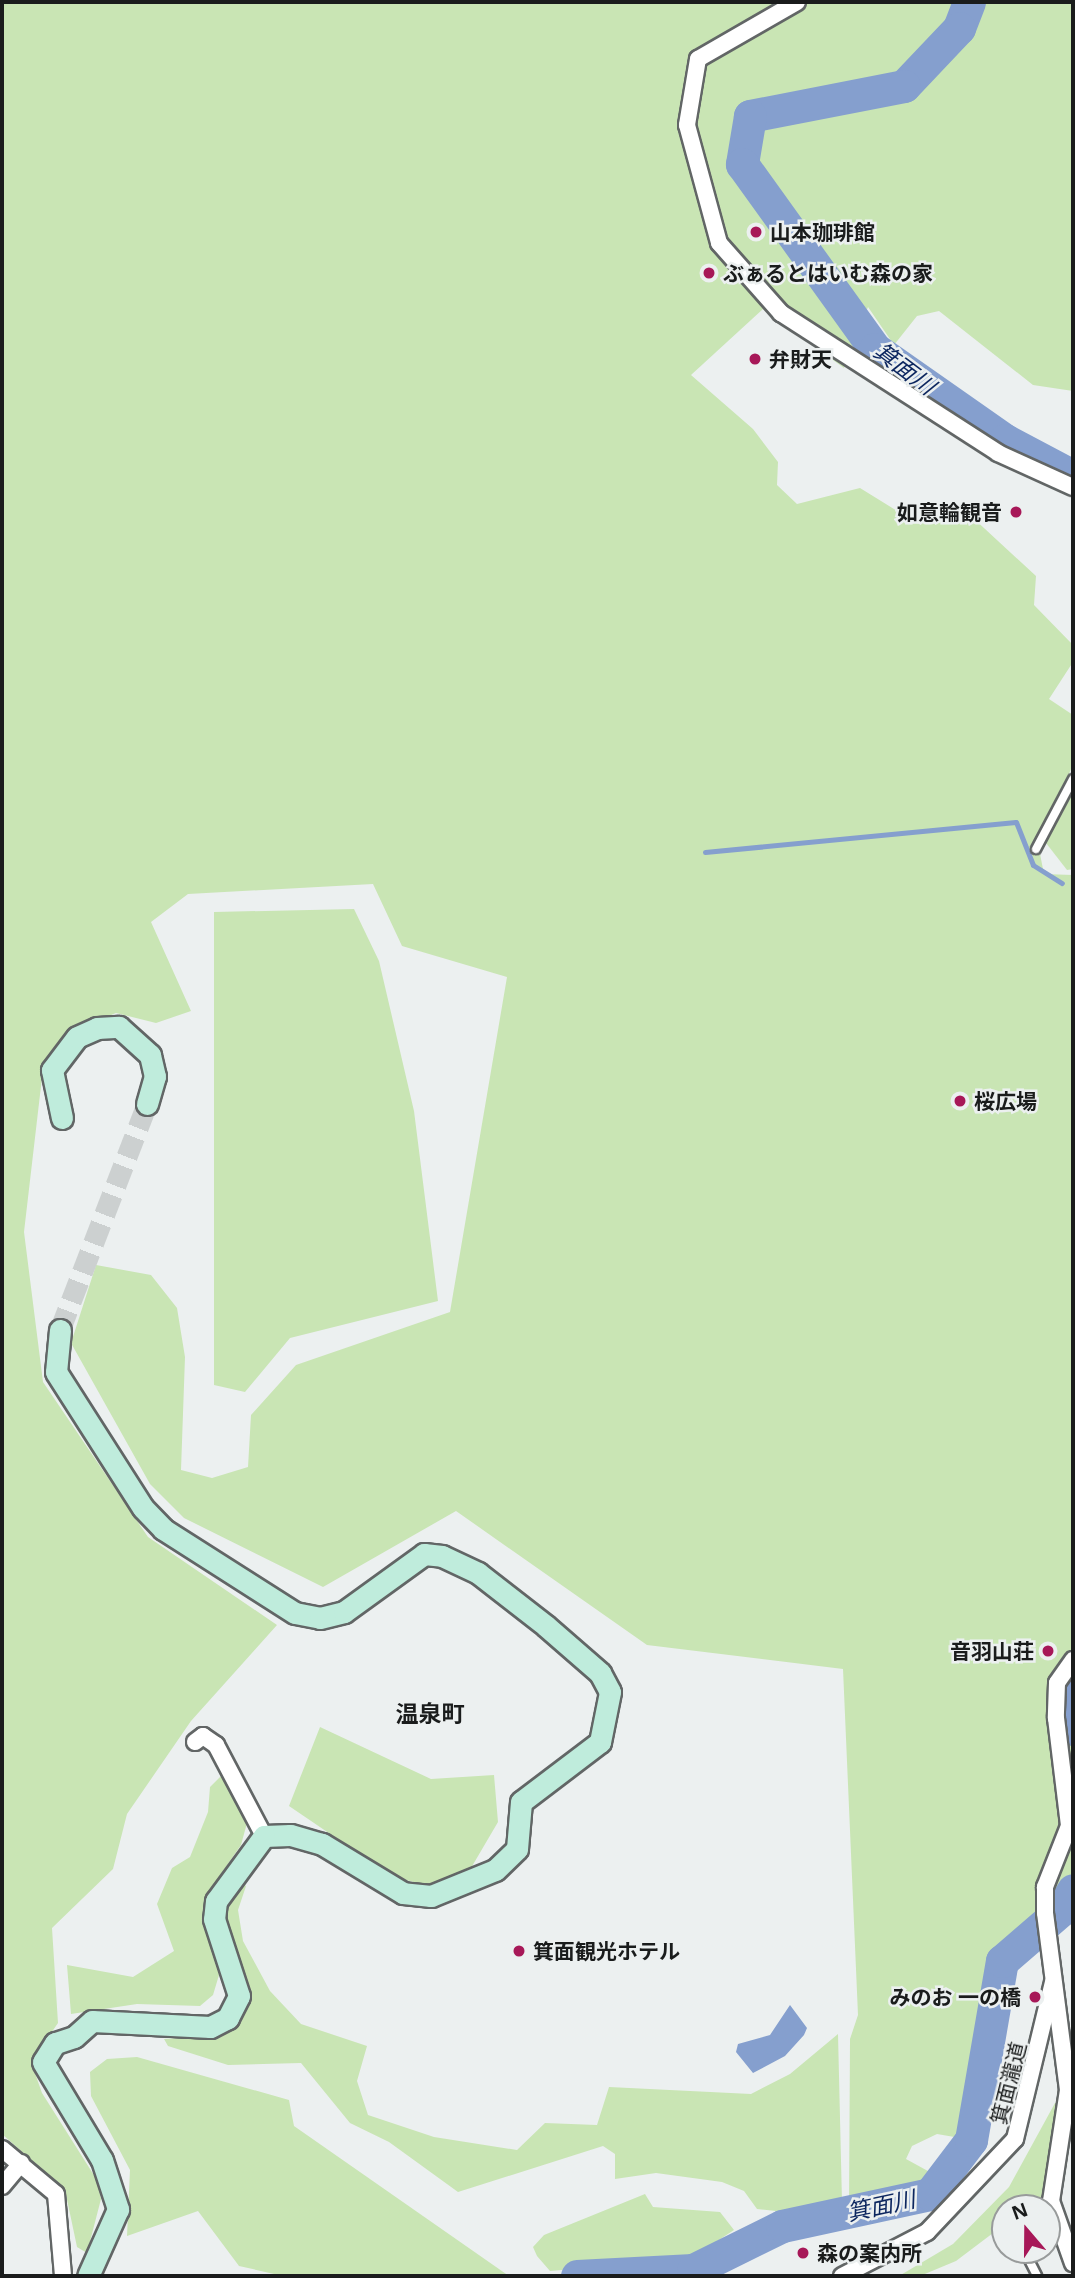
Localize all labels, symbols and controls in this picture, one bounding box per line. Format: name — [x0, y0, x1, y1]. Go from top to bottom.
place label: 山本珈琲館 — [770, 219, 875, 245]
marker: 山本珈琲館 — [748, 224, 764, 240]
place label: ぶぁるとはいむ森の家 — [723, 260, 933, 286]
marker: ぶぁるとはいむ森の家 — [701, 265, 717, 281]
water label: 箕面川 — [869, 336, 941, 400]
place label: 弁財天 — [769, 346, 832, 372]
marker: 弁財天 — [747, 351, 763, 367]
place label: 如意輪観音 — [897, 499, 1002, 525]
marker: 如意輪観音 — [1008, 504, 1024, 520]
place label: 桜広場 — [974, 1088, 1037, 1114]
marker: 桜広場 — [952, 1093, 968, 1109]
place label: 音羽山荘 — [950, 1638, 1034, 1664]
marker: 音羽山荘 — [1040, 1643, 1056, 1659]
district label: 温泉町 — [396, 1699, 464, 1727]
place label: 箕面観光ホテル — [533, 1938, 680, 1964]
marker: 箕面観光ホテル — [511, 1943, 527, 1959]
place label: みのお 一の橋 — [890, 1984, 1021, 2010]
marker: みのお 一の橋 — [1027, 1989, 1043, 2005]
street label: 箕面瀧道 — [986, 2039, 1030, 2127]
water label: 箕面川 — [844, 2184, 918, 2226]
north arrow — [991, 2194, 1061, 2264]
text: N — [1008, 2196, 1031, 2226]
place label: 森の案内所 — [817, 2240, 922, 2266]
marker: 森の案内所 — [795, 2245, 811, 2261]

